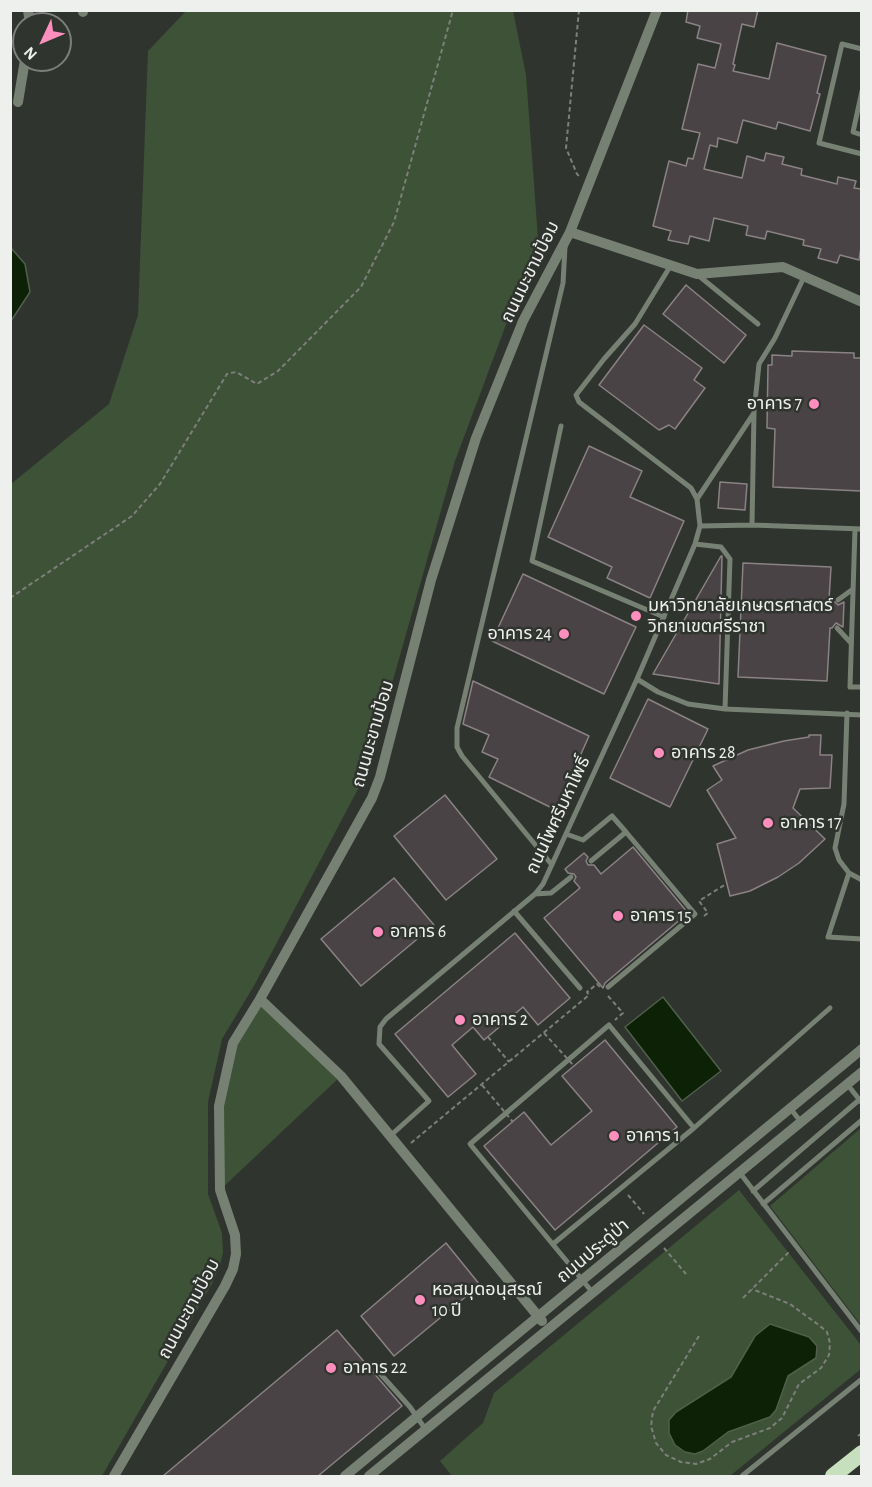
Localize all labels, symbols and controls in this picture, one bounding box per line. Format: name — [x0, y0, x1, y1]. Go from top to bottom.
north arrow — [12, 12, 72, 72]
text: N — [21, 44, 40, 63]
street label: ถนนมะขามป้อม — [496, 218, 564, 326]
place label: อาคาร 7 — [747, 393, 802, 415]
marker: อาคาร 7 — [807, 397, 821, 411]
place label: มหาวิทยาลัยเกษตรศาสตร์ วิทยาเขตศรีราชา — [648, 595, 833, 638]
marker: มหาวิทยาลัยเกษตรศาสตร์ วิทยาเขตศรีราชา — [629, 609, 643, 623]
place label: อาคาร 24 — [487, 623, 552, 645]
marker: อาคาร 24 — [557, 627, 571, 641]
street label: ถนนมะขามป้อม — [347, 678, 399, 790]
place label: อาคาร 28 — [671, 742, 735, 764]
marker: อาคาร 28 — [652, 746, 666, 760]
street label: ถนนโพศรีมหาโพธิ์ — [521, 753, 595, 877]
place label: อาคาร 17 — [780, 812, 841, 834]
marker: อาคาร 17 — [761, 816, 775, 830]
place label: อาคาร 15 — [630, 905, 691, 927]
marker: อาคาร 15 — [611, 909, 625, 923]
place label: อาคาร 6 — [390, 921, 446, 943]
marker: อาคาร 6 — [371, 925, 385, 939]
place label: อาคาร 2 — [472, 1009, 528, 1031]
marker: อาคาร 2 — [453, 1013, 467, 1027]
place label: อาคาร 1 — [626, 1125, 680, 1147]
marker: อาคาร 1 — [607, 1129, 621, 1143]
street label: ถนนประดู่ป่า — [552, 1214, 634, 1288]
street label: ถนนมะขามป้อม — [154, 1255, 224, 1363]
place label: หอสมุดอนุสรณ์ 10 ปี — [432, 1279, 542, 1322]
marker: หอสมุดอนุสรณ์ 10 ปี — [413, 1293, 427, 1307]
place label: อาคาร 22 — [343, 1357, 407, 1379]
marker: อาคาร 22 — [324, 1361, 338, 1375]

